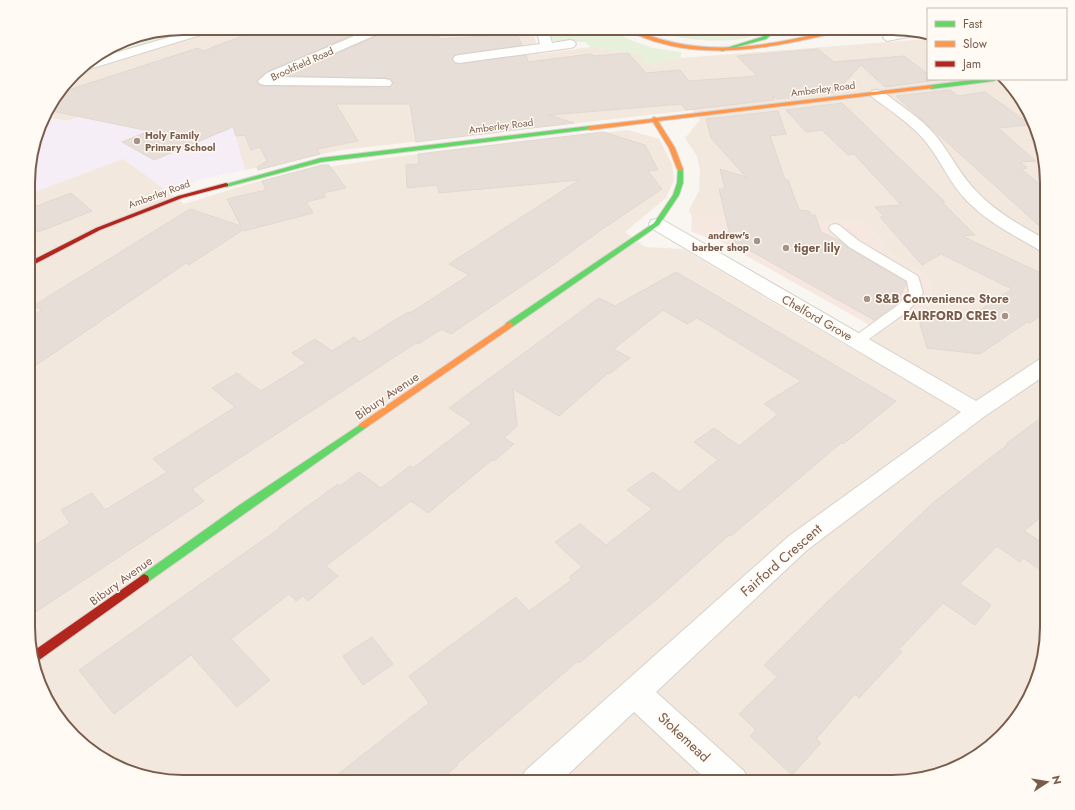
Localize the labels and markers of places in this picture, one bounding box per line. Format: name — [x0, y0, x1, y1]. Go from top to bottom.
place label: Holy Family Primary School — [145, 128, 216, 155]
marker: Holy Family Primary School — [132, 136, 142, 146]
place label: andrew's barber shop — [692, 228, 749, 255]
marker: andrew's barber shop — [752, 236, 762, 246]
place label: tiger lily — [794, 239, 841, 257]
marker: tiger lily — [781, 243, 791, 253]
place label: S&B Convenience Store — [875, 290, 1009, 308]
marker: S&B Convenience Store — [862, 294, 872, 304]
place label: FAIRFORD CRES — [903, 307, 997, 325]
marker: FAIRFORD CRES — [1000, 311, 1010, 321]

